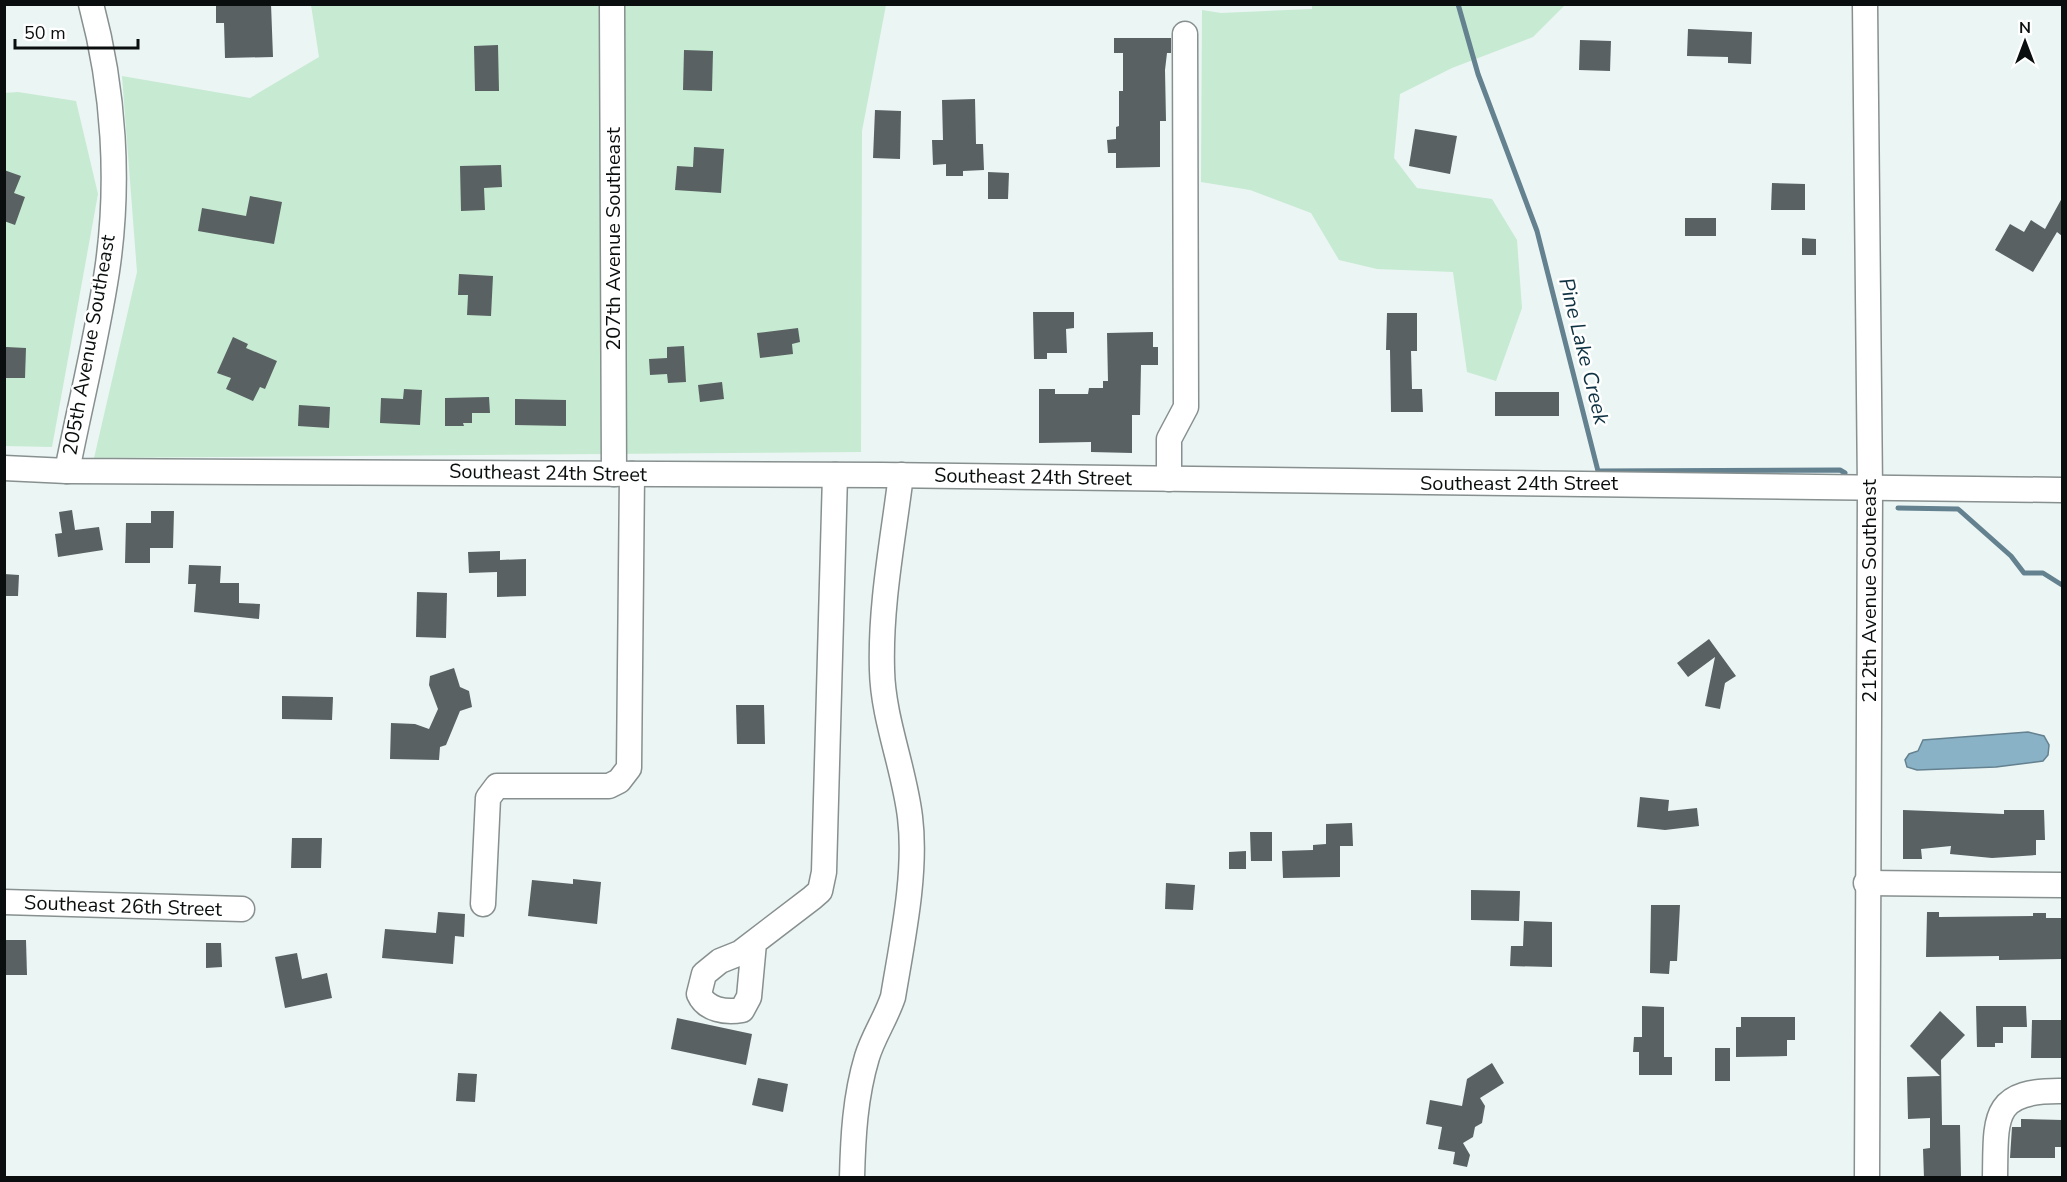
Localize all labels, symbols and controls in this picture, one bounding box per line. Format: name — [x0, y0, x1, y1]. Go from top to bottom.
scale bar — [15, 12, 138, 50]
north arrow — [1995, 12, 2055, 72]
text: N — [2019, 17, 2031, 39]
text: 50 m — [24, 21, 66, 45]
street label: 207th Avenue Southeast — [600, 126, 627, 351]
street label: 205th Avenue Southeast — [56, 232, 122, 457]
water label: Pine Lake Creek — [1552, 275, 1616, 428]
street label: Southeast 24th Street — [449, 458, 648, 488]
street label: Southeast 24th Street — [934, 462, 1133, 492]
street label: Southeast 24th Street — [1420, 470, 1619, 497]
street label: 212th Avenue Southeast — [1856, 478, 1883, 703]
street label: Southeast 26th Street — [24, 889, 223, 923]

